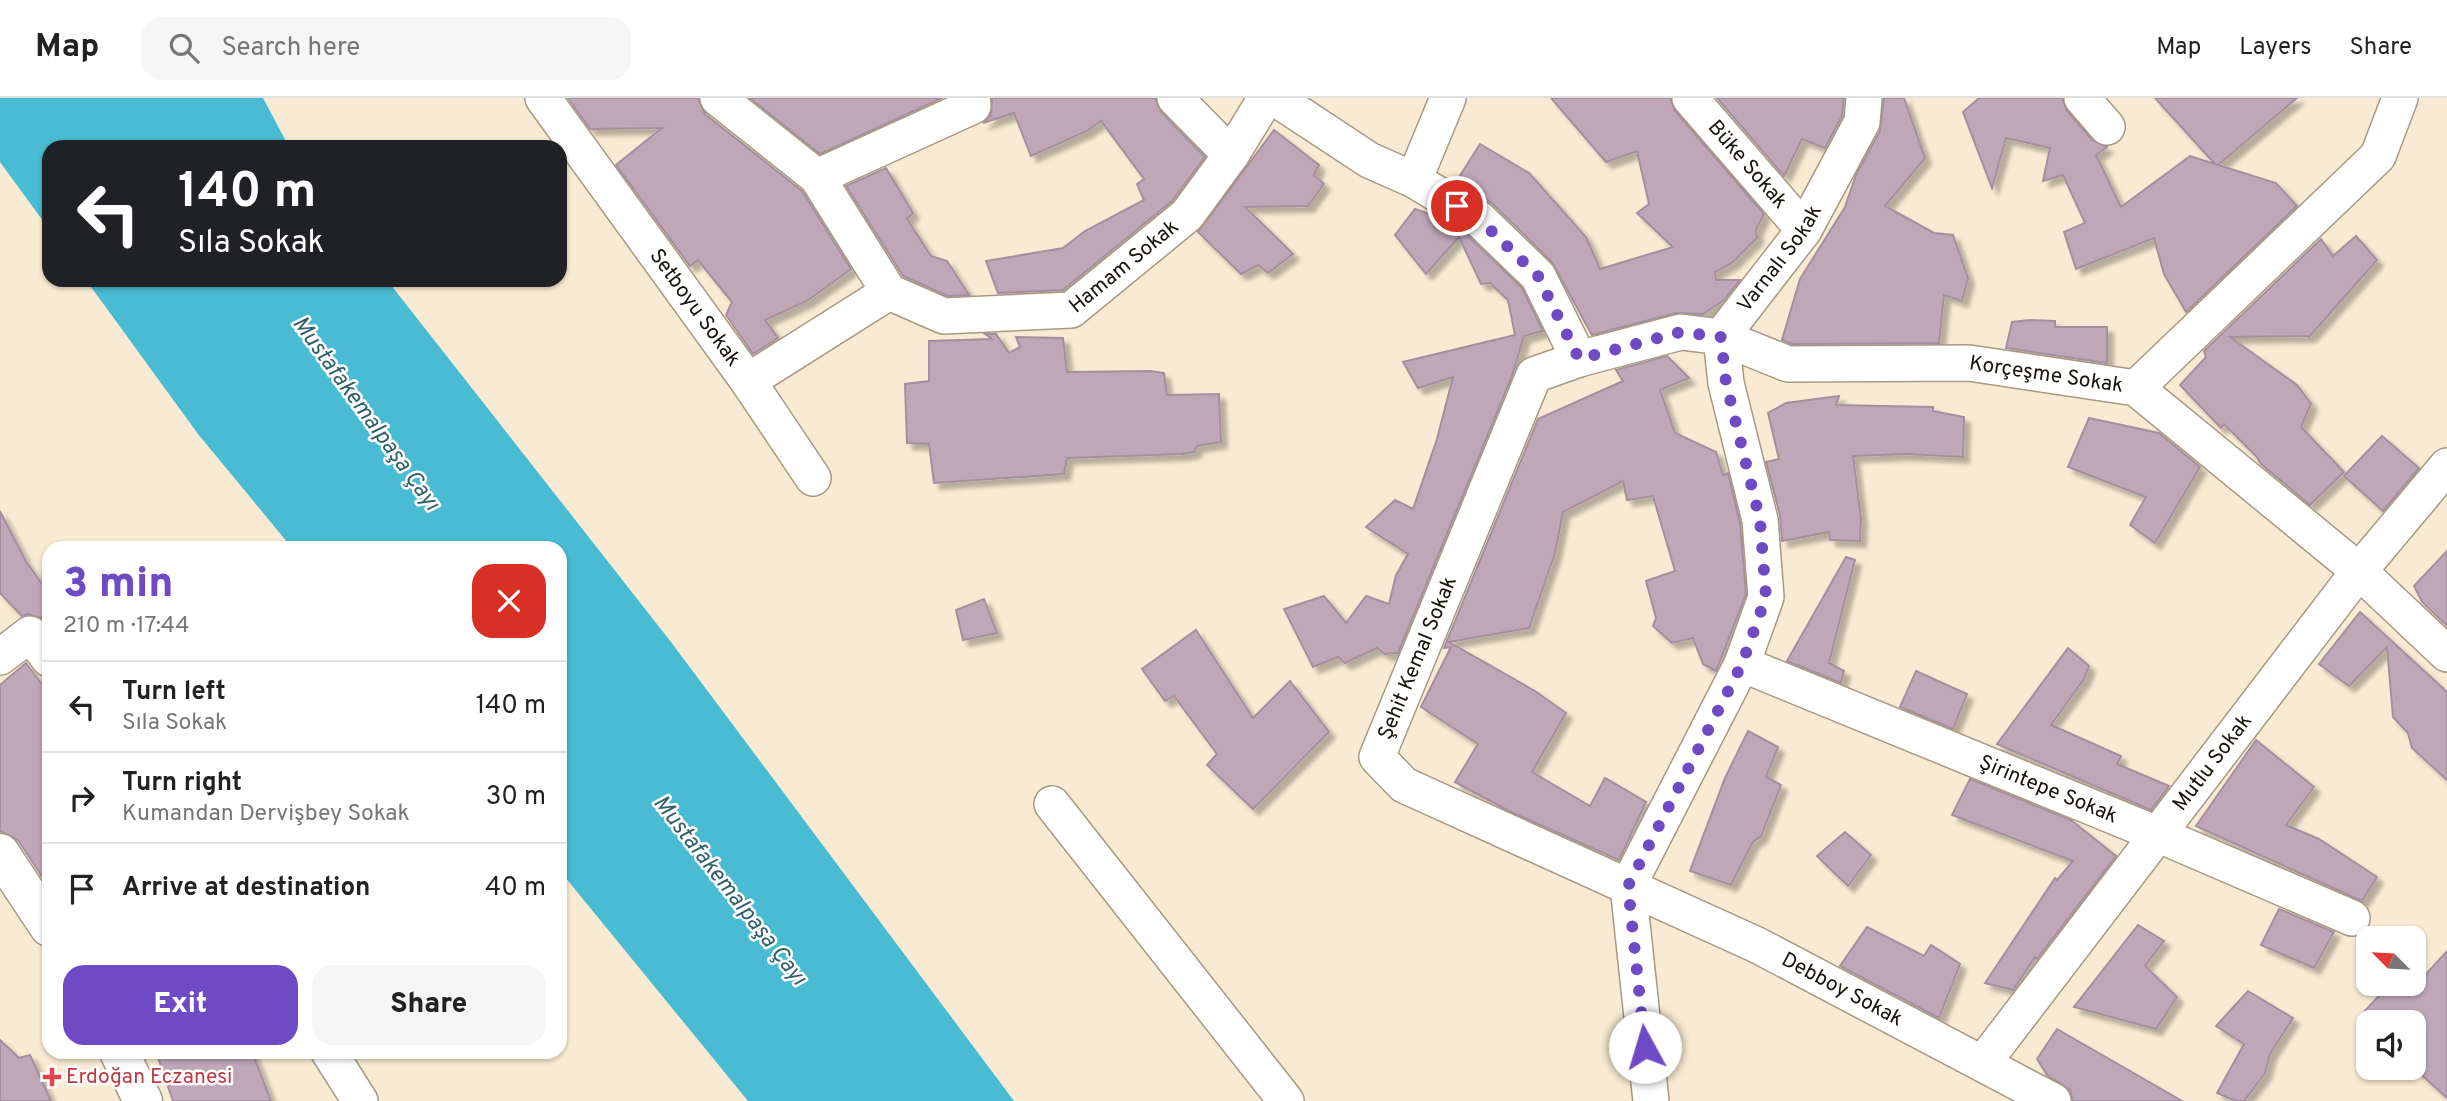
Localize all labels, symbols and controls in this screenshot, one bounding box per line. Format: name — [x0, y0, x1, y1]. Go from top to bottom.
search box — [141, 17, 631, 80]
text: Map — [35, 27, 99, 69]
icon: search — [165, 29, 203, 67]
text: Search here — [221, 32, 360, 65]
text: Map — [2156, 33, 2201, 63]
text: Layers — [2239, 33, 2311, 63]
text: Share — [2349, 33, 2412, 63]
street label: Büke Sokak — [1702, 114, 1793, 215]
text: 140 m — [178, 163, 317, 225]
icon: left — [63, 168, 154, 259]
pin — [1427, 176, 1487, 236]
icon: arrive — [1438, 187, 1476, 225]
street label: Varnalı Sokak — [1732, 200, 1828, 318]
street label: Hamam Sokak — [1064, 214, 1184, 320]
text: Sıla Sokak — [178, 224, 325, 264]
street label: Setboyu Sokak — [643, 243, 747, 372]
water label: Mustafakemalpaşa Çayı — [285, 311, 446, 517]
street label: Korçeşme Sokak — [1967, 350, 2125, 399]
text: 3 min — [63, 559, 174, 612]
button: close — [472, 564, 546, 638]
street label: Şehit Kemal Sokak — [1372, 572, 1463, 744]
text: 210 m · 17:44 — [63, 612, 189, 641]
text: Turn left — [122, 676, 226, 709]
icon: left — [63, 688, 101, 726]
text: 140 m — [476, 690, 546, 723]
text: Sıla Sokak — [122, 709, 227, 738]
street label: Mutlu Sokak — [2167, 709, 2258, 817]
street label: Şirintepe Sokak — [1975, 749, 2122, 830]
text: Turn right — [122, 767, 242, 800]
icon: right — [63, 779, 101, 817]
text: 30 m — [486, 781, 546, 814]
water label: Mustafakemalpaşa Çayı — [646, 790, 813, 992]
text: Kumandan Dervişbey Sokak — [122, 800, 410, 829]
icon: arrive — [63, 870, 101, 908]
text: Arrive at destination — [122, 872, 370, 905]
text: 40 m — [485, 872, 546, 905]
north arrow — [2356, 926, 2426, 996]
map controls — [2356, 926, 2426, 1080]
street label: Debboy Sokak — [1777, 947, 1907, 1033]
button: Exit — [63, 965, 298, 1045]
button: Share — [312, 965, 546, 1045]
position arrow — [1608, 1010, 1682, 1084]
button: sound — [2356, 1010, 2426, 1080]
place label: Erdoğan Eczanesi — [66, 1064, 232, 1091]
marker: Erdoğan Eczanesi — [44, 1069, 60, 1085]

